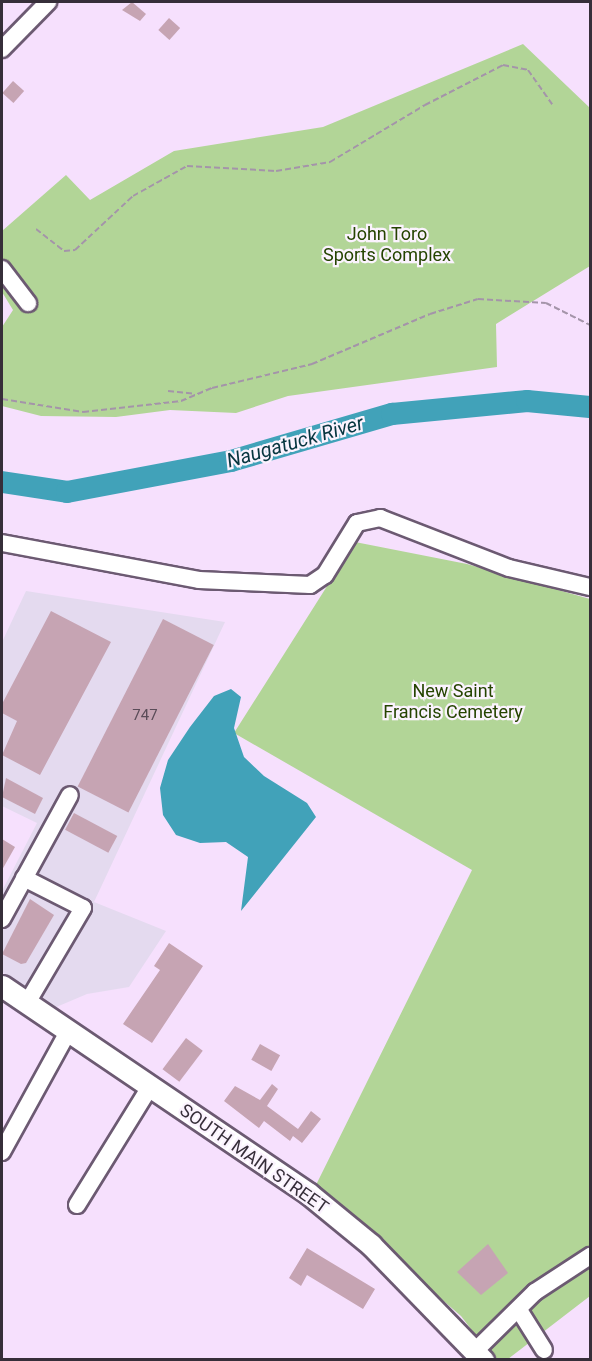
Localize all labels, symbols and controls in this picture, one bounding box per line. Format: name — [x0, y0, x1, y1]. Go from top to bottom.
park label: John Toro Sports Complex — [323, 224, 451, 266]
water label: Naugatuck River — [224, 411, 366, 473]
park label: New Saint Francis Cemetery — [383, 681, 523, 724]
house number: 747 — [132, 707, 158, 725]
street label: SOUTH MAIN STREET — [176, 1100, 332, 1218]

